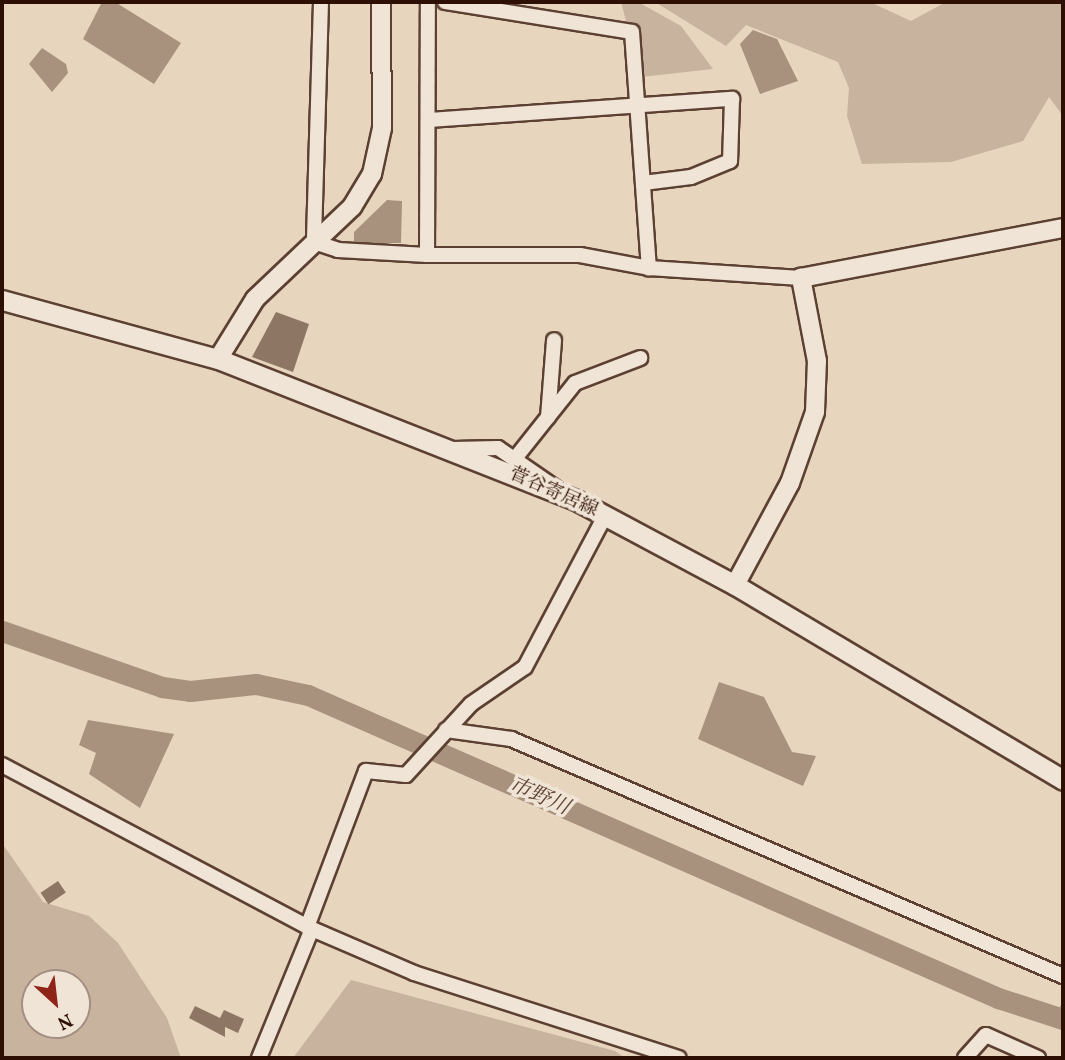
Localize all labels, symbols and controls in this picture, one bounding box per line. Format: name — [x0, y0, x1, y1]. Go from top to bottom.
street label: 菅谷寄居線 — [505, 463, 601, 523]
water label: 市野川 — [505, 773, 573, 821]
north arrow — [21, 969, 91, 1039]
text: N — [53, 1006, 77, 1036]

